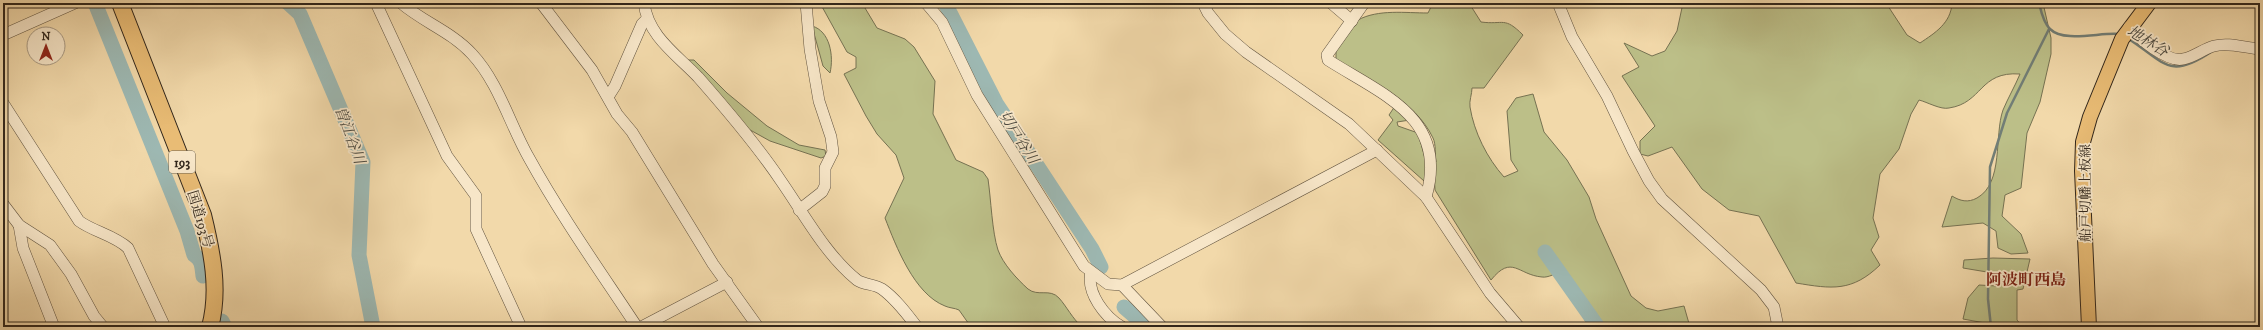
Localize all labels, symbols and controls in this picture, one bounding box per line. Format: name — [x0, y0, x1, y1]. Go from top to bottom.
water label: 地林谷 — [2124, 22, 2173, 62]
north arrow — [26, 26, 66, 66]
text: N — [41, 30, 51, 44]
water label: 曽江谷川 — [330, 104, 369, 168]
water label: 切戸谷川 — [995, 107, 1044, 169]
street label: 船戸切幡上板線 — [2077, 144, 2095, 242]
road number: 193 — [169, 151, 195, 173]
street label: 国道193号 — [183, 188, 217, 250]
district label: 阿波町西島 — [1986, 270, 2066, 290]

